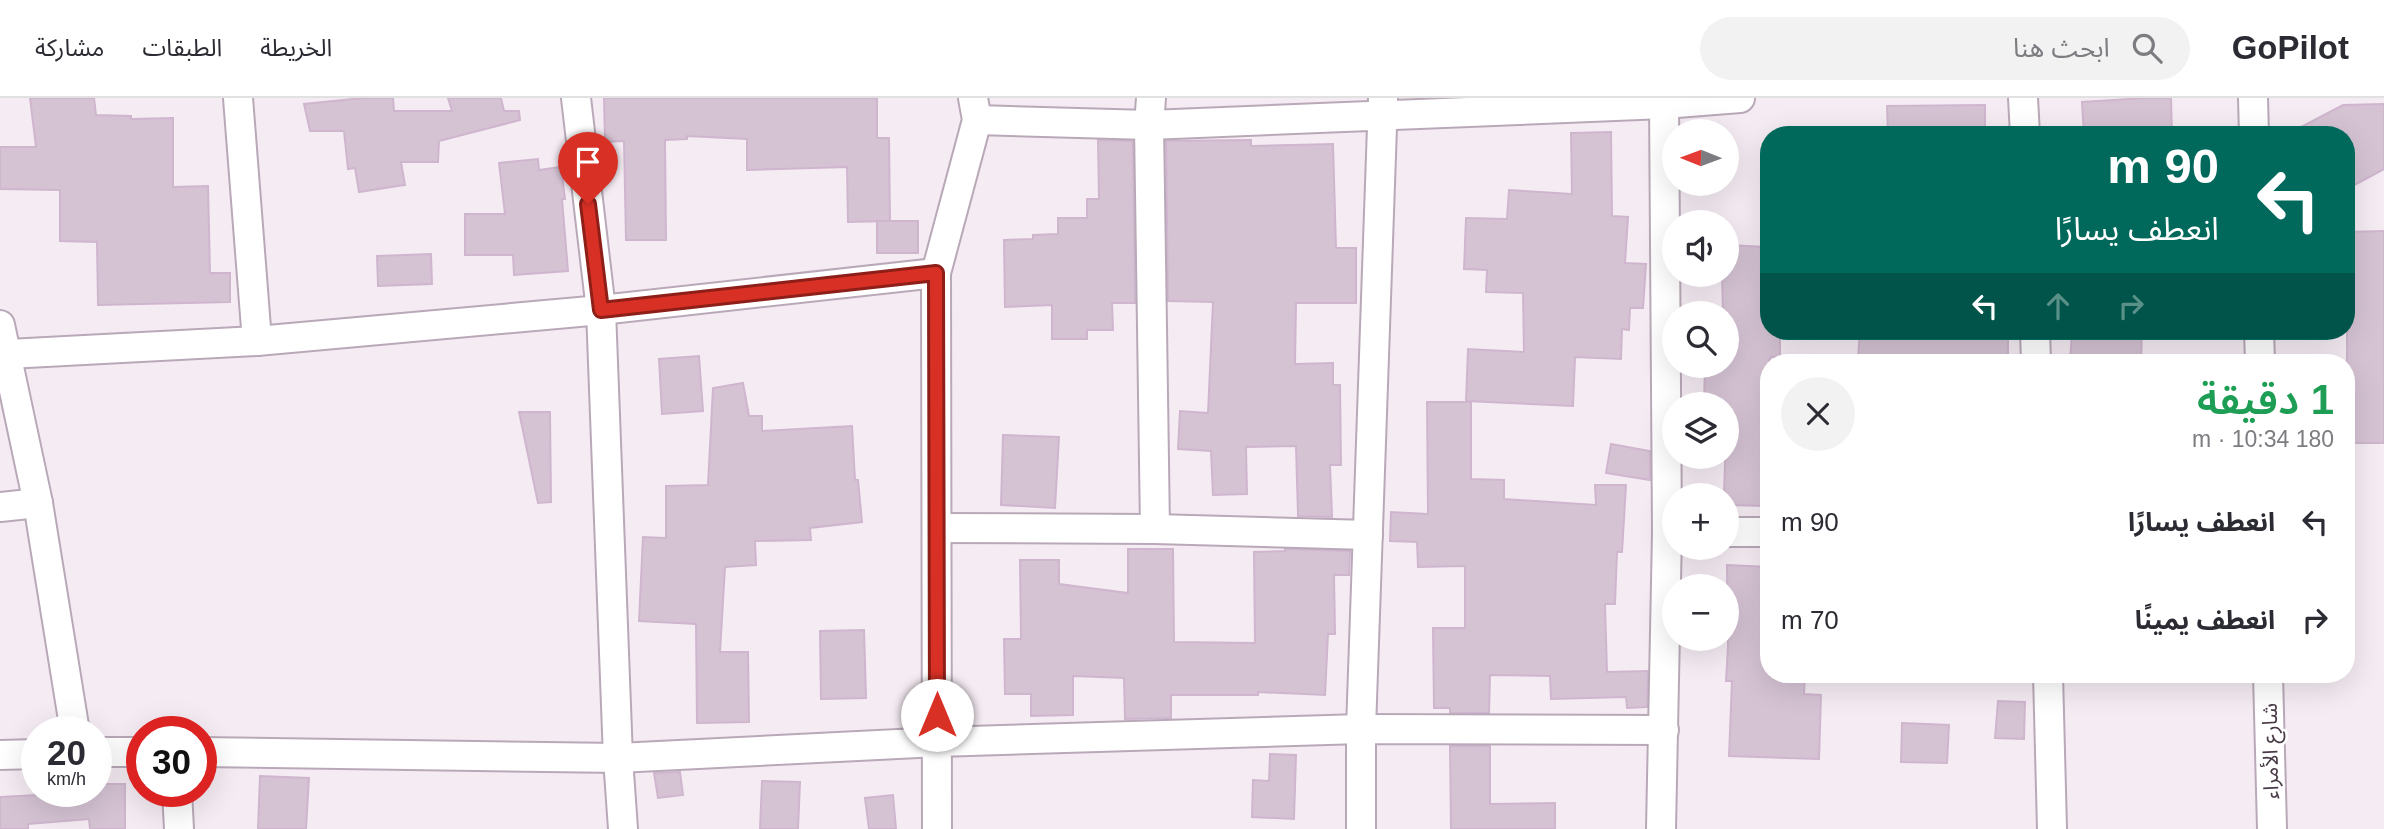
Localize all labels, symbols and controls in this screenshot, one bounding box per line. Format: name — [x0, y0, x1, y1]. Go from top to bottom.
search box — [1700, 17, 2190, 80]
icon: search — [2128, 29, 2166, 67]
text: GoPilot — [2232, 29, 2349, 66]
text: ابحث هنا — [2013, 33, 2110, 63]
text: مشاركة — [35, 34, 104, 61]
text: الطبقات — [142, 34, 222, 61]
text: الخريطة — [260, 34, 332, 61]
north arrow — [1662, 119, 1740, 196]
map controls — [1662, 119, 1739, 651]
pin — [558, 132, 618, 204]
text: 90 m — [2107, 139, 2219, 193]
icon: arrive — [569, 143, 607, 181]
icon: left — [2243, 154, 2334, 245]
button: sound — [1662, 210, 1739, 287]
text: انعطف يسارًا — [2055, 211, 2219, 247]
icon: left — [1966, 287, 2004, 325]
icon: ahead — [2039, 287, 2077, 325]
icon: right — [2112, 287, 2150, 325]
button: search — [1662, 301, 1739, 378]
text: 1 دقيقة — [2197, 376, 2334, 423]
button: close — [1781, 377, 1855, 451]
button: layers — [1662, 392, 1739, 469]
text: 180 m · 10:34 — [2192, 426, 2334, 452]
button: + — [1662, 483, 1739, 560]
icon: left — [2296, 503, 2334, 541]
text: 90 m — [1781, 507, 1839, 537]
text: انعطف يسارًا — [2128, 507, 2275, 537]
button: − — [1662, 574, 1739, 651]
icon: right — [2296, 601, 2334, 639]
text: 70 m — [1781, 605, 1839, 635]
text: انعطف يمينًا — [2135, 605, 2275, 635]
position arrow — [900, 678, 974, 752]
street label: شارع الأمراء — [2258, 703, 2286, 799]
speed limit sign: 30 — [126, 716, 217, 807]
text: 20 — [47, 733, 86, 772]
text: km/h — [47, 769, 86, 789]

